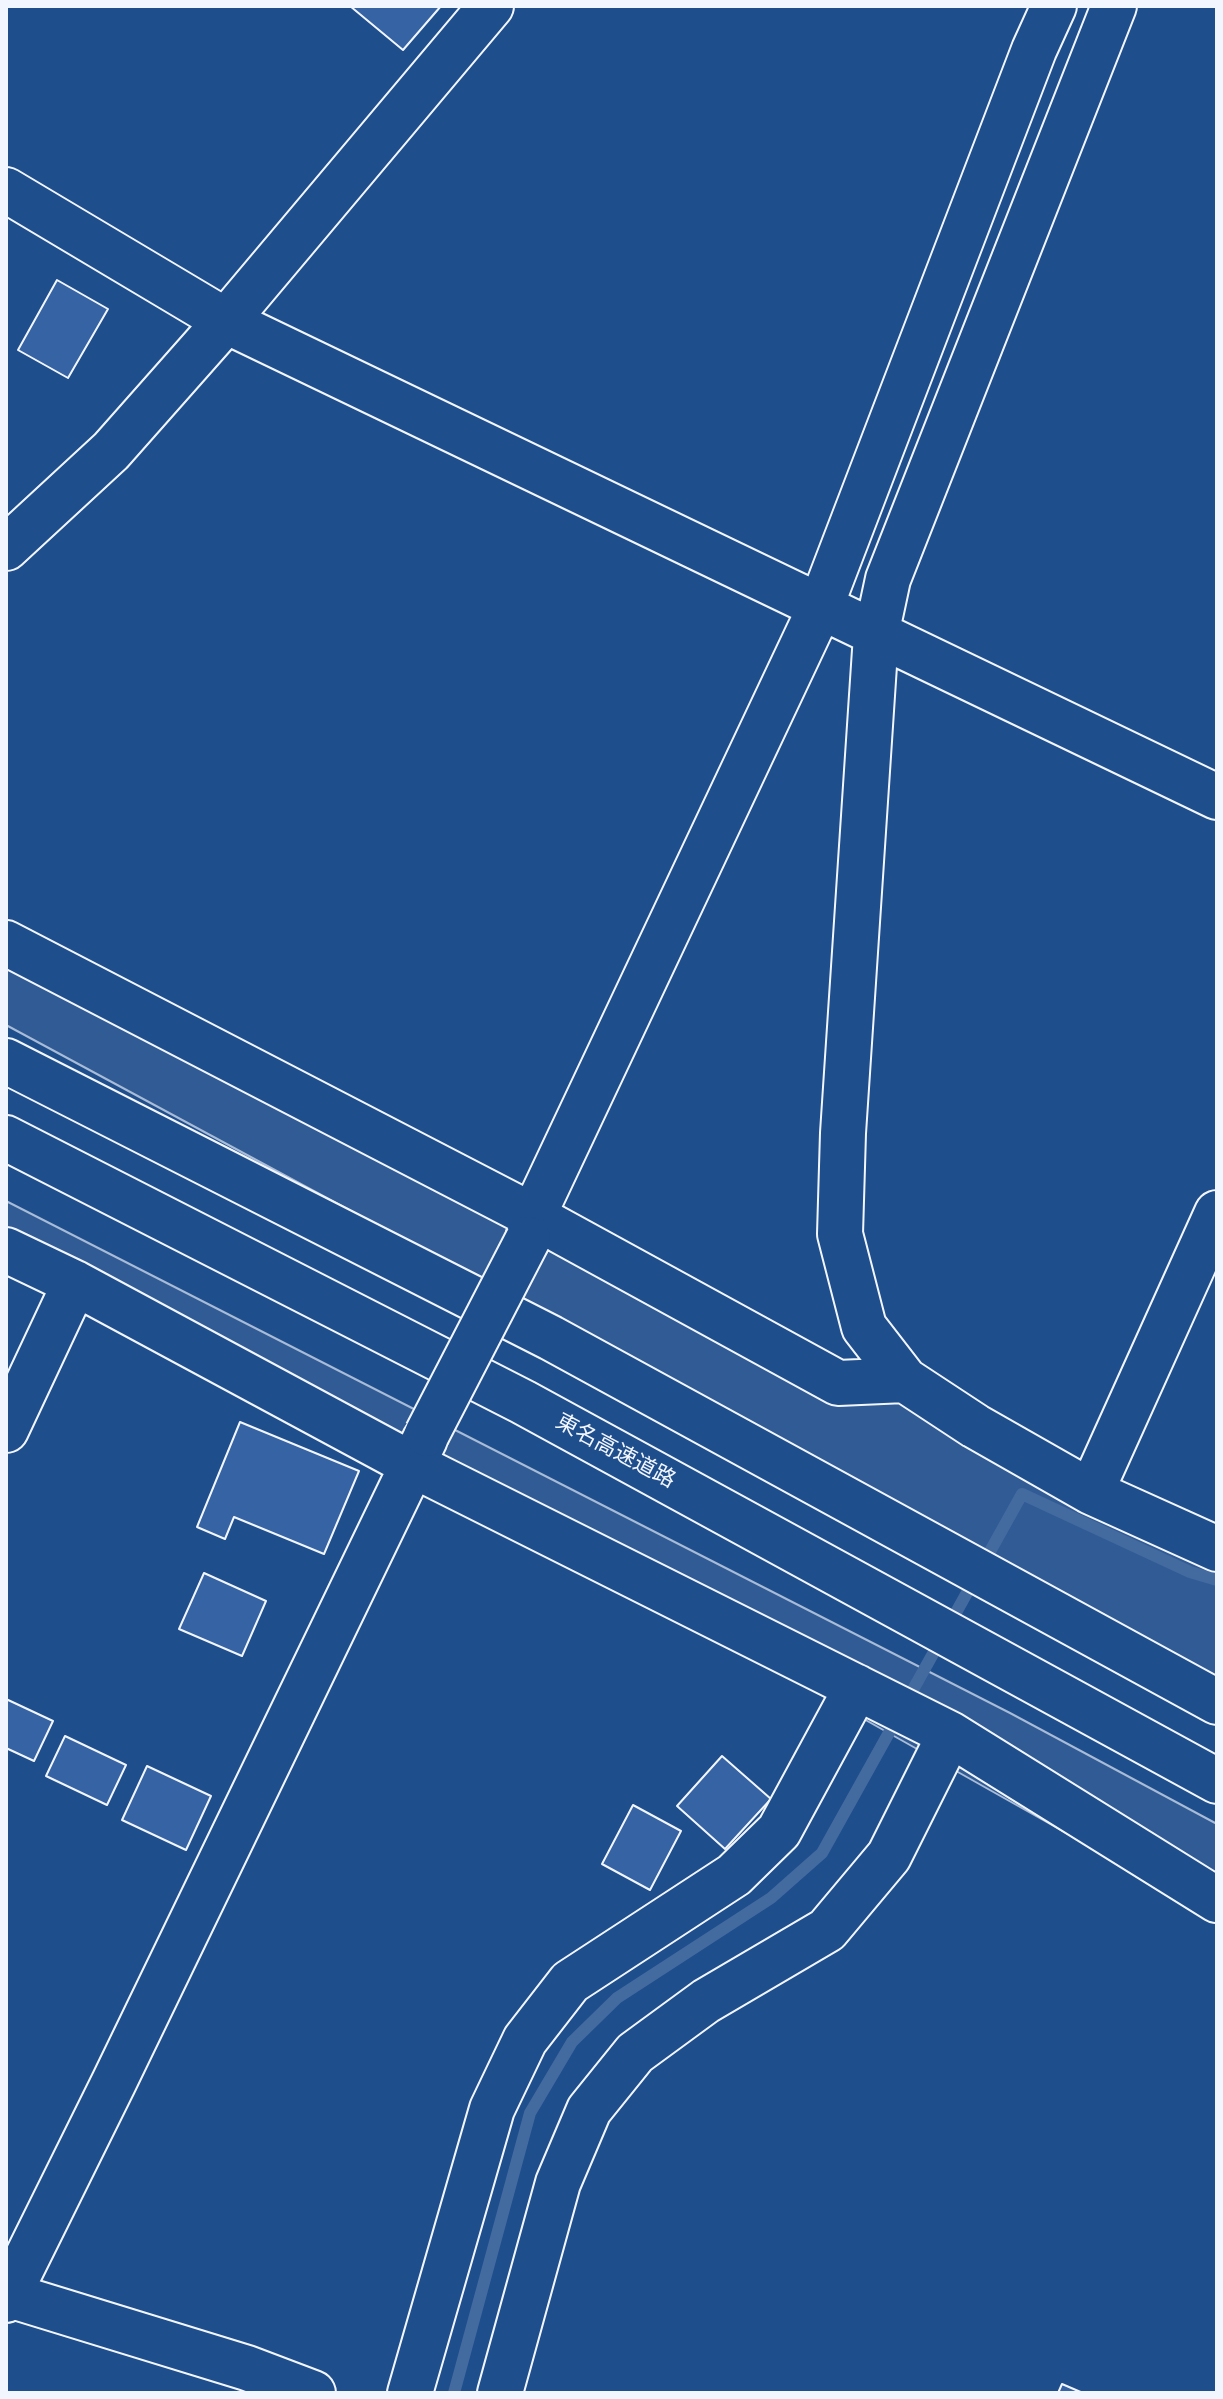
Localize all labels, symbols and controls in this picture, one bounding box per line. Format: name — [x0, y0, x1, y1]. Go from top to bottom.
street label: 東名高速道路 — [551, 1409, 679, 1495]

